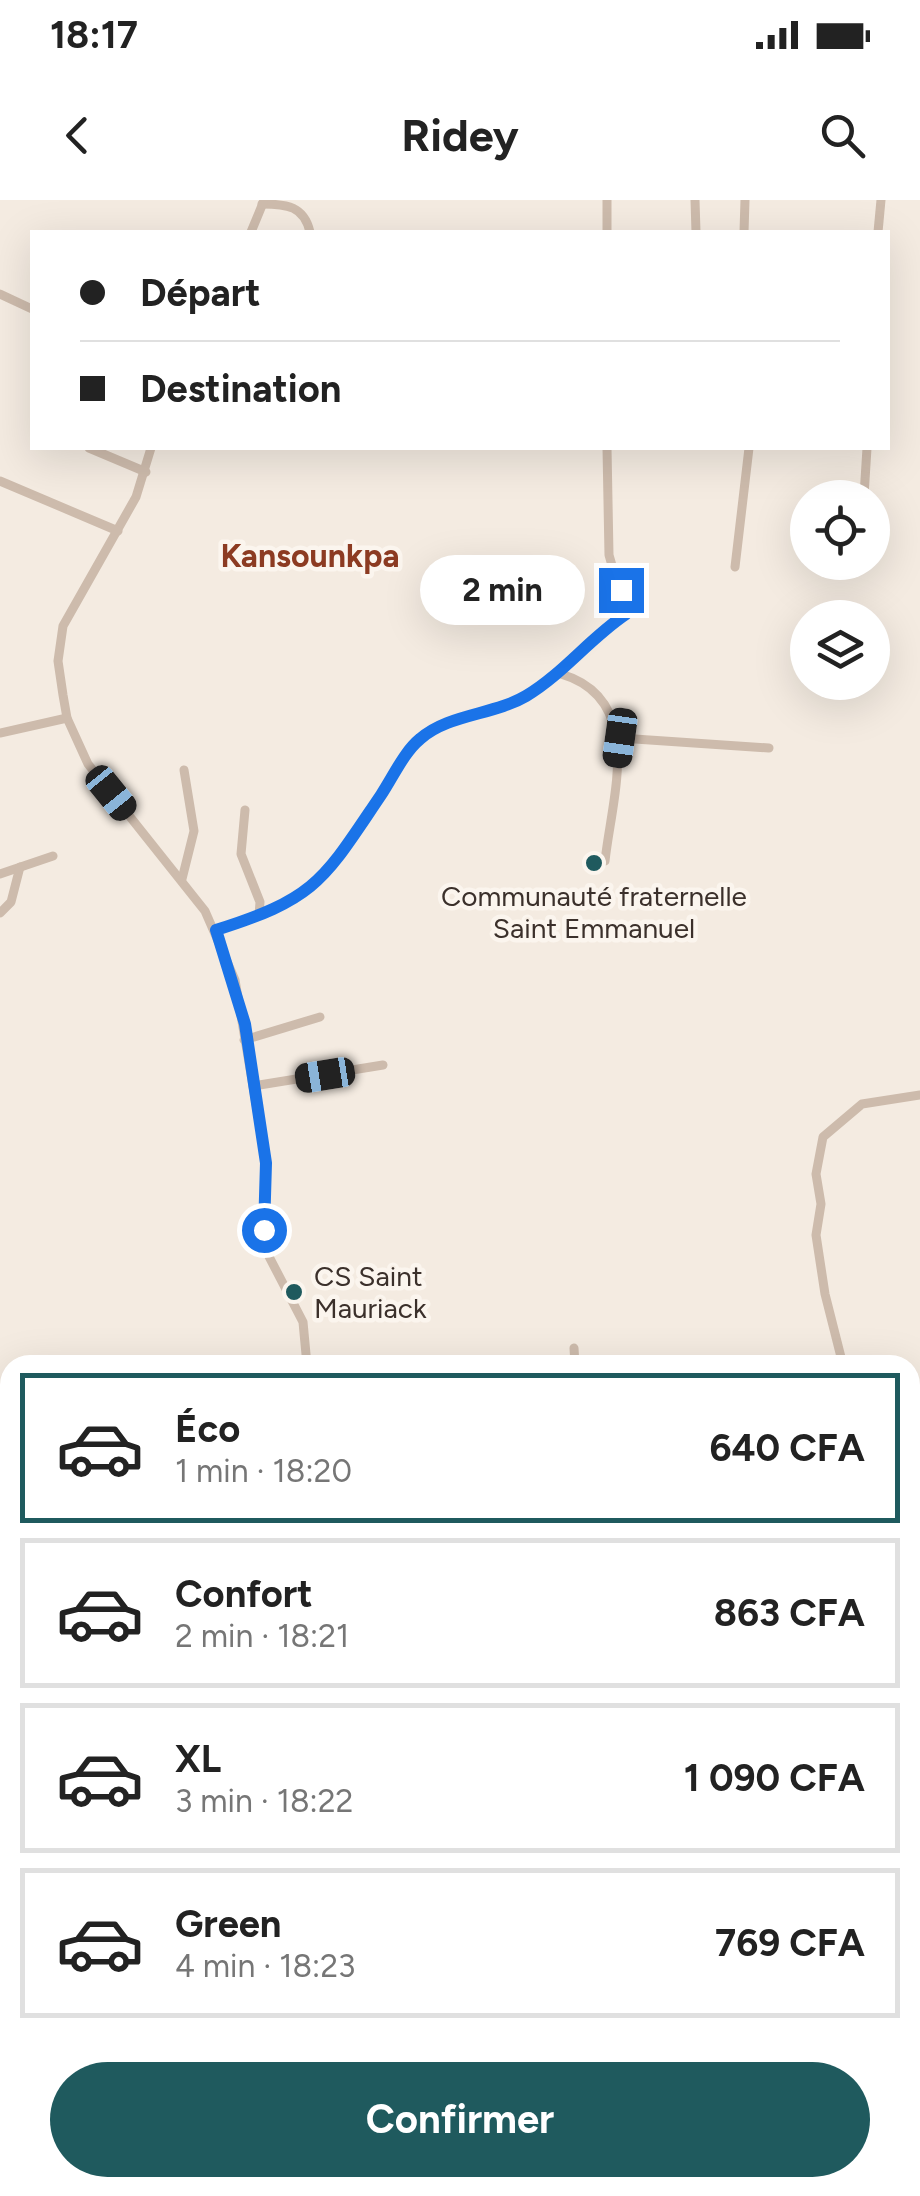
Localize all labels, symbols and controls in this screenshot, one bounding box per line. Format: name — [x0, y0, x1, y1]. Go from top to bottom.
text: 18:17 — [50, 12, 138, 58]
icon: back — [50, 108, 105, 163]
text: Ridey — [401, 108, 519, 162]
icon: search — [815, 108, 870, 163]
text: Départ — [140, 270, 261, 316]
text: Destination — [140, 366, 341, 412]
map controls — [790, 480, 890, 700]
button: locate — [790, 480, 890, 580]
district label: Kansounkpa — [221, 537, 399, 575]
callout: 2 min — [421, 555, 586, 625]
route end — [599, 568, 644, 613]
text: 2 min — [462, 571, 543, 609]
button: layers — [790, 600, 890, 700]
car — [601, 706, 639, 770]
car — [80, 760, 142, 826]
marker: Communauté fraternelle Saint Emmanuel — [583, 852, 605, 874]
place label: Communauté fraternelle Saint Emmanuel — [441, 879, 747, 945]
car — [293, 1055, 357, 1095]
route start — [242, 1208, 287, 1253]
place label: CS Saint Mauriack — [314, 1259, 427, 1325]
marker: CS Saint Mauriack — [283, 1281, 305, 1303]
icon: car — [55, 1403, 145, 1493]
text: Éco — [175, 1406, 240, 1452]
text: 640 CFA — [710, 1425, 865, 1471]
text: 1 min · 18:20 — [175, 1452, 352, 1490]
icon: car — [55, 1568, 145, 1658]
text: Confort — [175, 1571, 312, 1617]
text: 863 CFA — [714, 1590, 865, 1636]
text: 2 min · 18:21 — [175, 1617, 349, 1655]
icon: car — [55, 1733, 145, 1823]
text: XL — [175, 1736, 221, 1782]
text: 1 090 CFA — [684, 1755, 865, 1801]
text: 3 min · 18:22 — [175, 1782, 354, 1820]
icon: car — [55, 1898, 145, 1988]
text: Green — [175, 1901, 281, 1947]
text: 769 CFA — [715, 1920, 865, 1966]
text: 4 min · 18:23 — [175, 1947, 355, 1985]
button: Confirmer — [50, 2062, 870, 2177]

